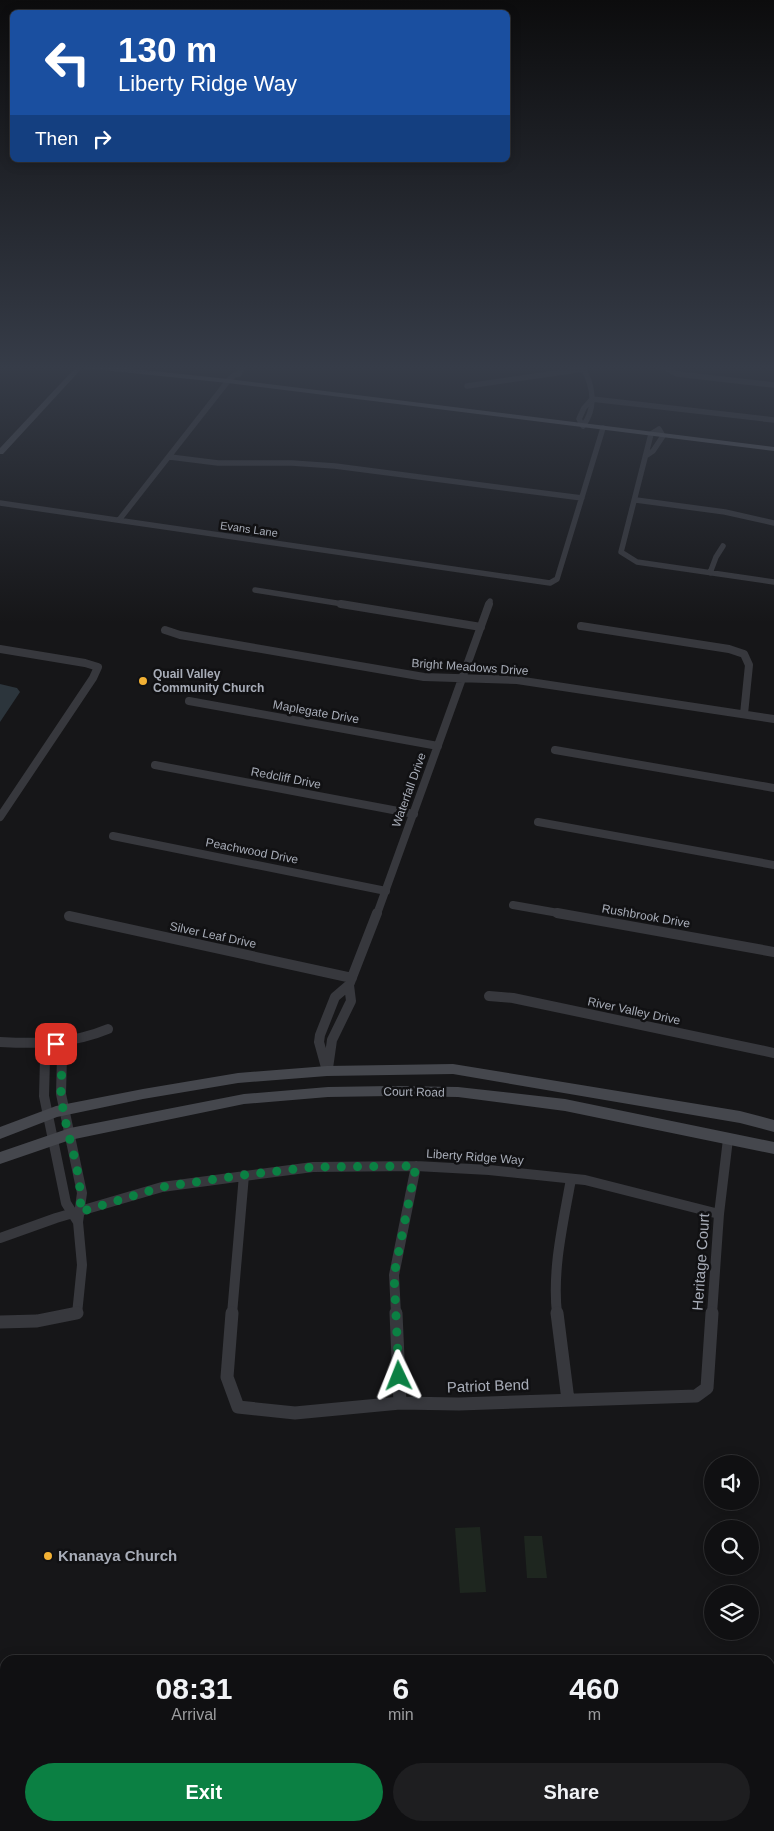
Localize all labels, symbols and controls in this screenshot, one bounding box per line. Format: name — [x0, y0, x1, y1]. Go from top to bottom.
icon: left — [35, 30, 100, 95]
text: 130 m — [118, 30, 217, 69]
text: Liberty Ridge Way — [118, 71, 297, 96]
icon: right — [88, 125, 116, 153]
text: Then — [35, 128, 78, 149]
street label: Evans Lane — [219, 519, 279, 539]
street label: Bright Meadows Drive — [411, 656, 529, 678]
place label: Quail Valley Community Church — [153, 667, 264, 695]
marker: Quail Valley Community Church — [137, 675, 149, 687]
street label: Maplegate Drive — [272, 698, 361, 727]
street label: Waterfall Drive — [389, 751, 429, 829]
street label: Redcliff Drive — [250, 764, 323, 792]
street label: Peachwood Drive — [204, 835, 300, 867]
street label: Rushbrook Drive — [601, 901, 692, 931]
street label: Silver Leaf Drive — [168, 919, 258, 951]
street label: River Valley Drive — [586, 994, 682, 1028]
pin — [35, 1023, 77, 1065]
icon: arrive — [42, 1030, 70, 1058]
street label: Court Road — [383, 1084, 445, 1100]
street label: Liberty Ridge Way — [426, 1147, 524, 1167]
street label: Heritage Court — [689, 1212, 712, 1311]
position arrow — [372, 1349, 424, 1401]
street label: Patriot Bend — [446, 1376, 530, 1395]
map controls — [704, 1455, 759, 1640]
button: sound — [704, 1455, 759, 1510]
button: search — [704, 1520, 759, 1575]
place label: Knanaya Church — [58, 1547, 177, 1564]
marker: Knanaya Church — [42, 1550, 54, 1562]
button: layers — [704, 1585, 759, 1640]
text: 08:31 — [156, 1672, 232, 1705]
text: 6 — [392, 1672, 409, 1705]
text: 460 — [569, 1672, 619, 1705]
text: Arrival — [171, 1706, 217, 1723]
text: min — [388, 1706, 414, 1723]
text: m — [588, 1706, 601, 1723]
button: Exit — [25, 1763, 383, 1821]
button: Share — [393, 1763, 750, 1821]

